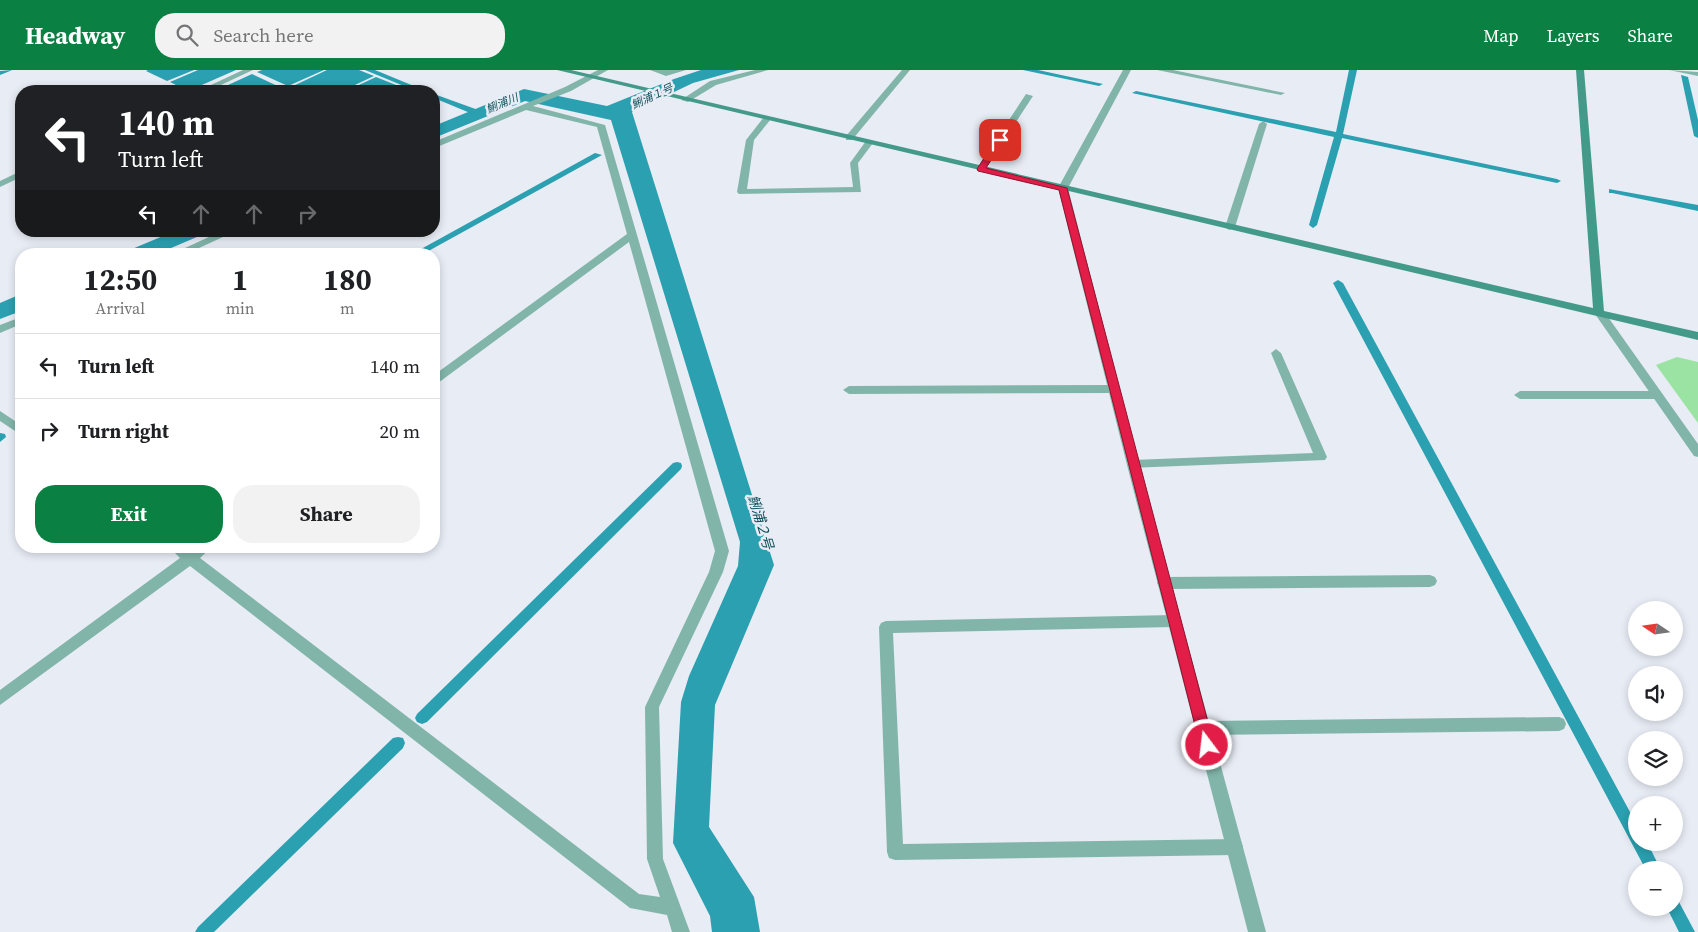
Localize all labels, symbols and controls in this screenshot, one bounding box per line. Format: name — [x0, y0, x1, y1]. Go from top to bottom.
search box — [155, 13, 505, 58]
text: Headway — [25, 19, 125, 52]
icon: search — [173, 21, 201, 49]
text: Search here — [213, 22, 314, 48]
text: Map — [1483, 23, 1518, 48]
text: Layers — [1546, 23, 1599, 48]
text: Share — [1627, 23, 1673, 48]
water label: 鯏浦１号 — [629, 80, 676, 113]
water label: 鯏浦川 — [484, 90, 521, 117]
text: 140 m — [118, 99, 214, 147]
icon: left — [35, 105, 100, 170]
pin — [979, 119, 1021, 161]
icon: arrive — [986, 126, 1014, 154]
text: Turn left — [118, 144, 203, 174]
icon: left — [134, 200, 162, 228]
icon: ahead — [187, 200, 215, 228]
icon: ahead — [240, 200, 268, 228]
icon: right — [293, 200, 321, 228]
text: 12:50 — [83, 259, 157, 300]
text: 1 — [232, 259, 248, 300]
text: 180 — [323, 259, 372, 300]
text: Arrival — [96, 297, 145, 319]
text: min — [226, 297, 255, 319]
text: m — [340, 297, 354, 319]
icon: left — [35, 352, 63, 380]
text: Turn left — [78, 353, 154, 379]
text: 140 m — [370, 353, 420, 379]
icon: right — [35, 417, 63, 445]
text: Turn right — [78, 418, 169, 444]
text: 20 m — [379, 418, 420, 444]
button: Exit — [35, 485, 223, 543]
button: Share — [233, 485, 420, 543]
water label: 鯏浦２号 — [743, 492, 779, 553]
north arrow — [1628, 601, 1682, 656]
map controls — [1628, 601, 1683, 916]
button: sound — [1628, 666, 1683, 721]
position arrow — [1180, 718, 1232, 770]
button: layers — [1628, 731, 1683, 786]
button: + — [1628, 796, 1683, 851]
button: − — [1628, 861, 1683, 916]

